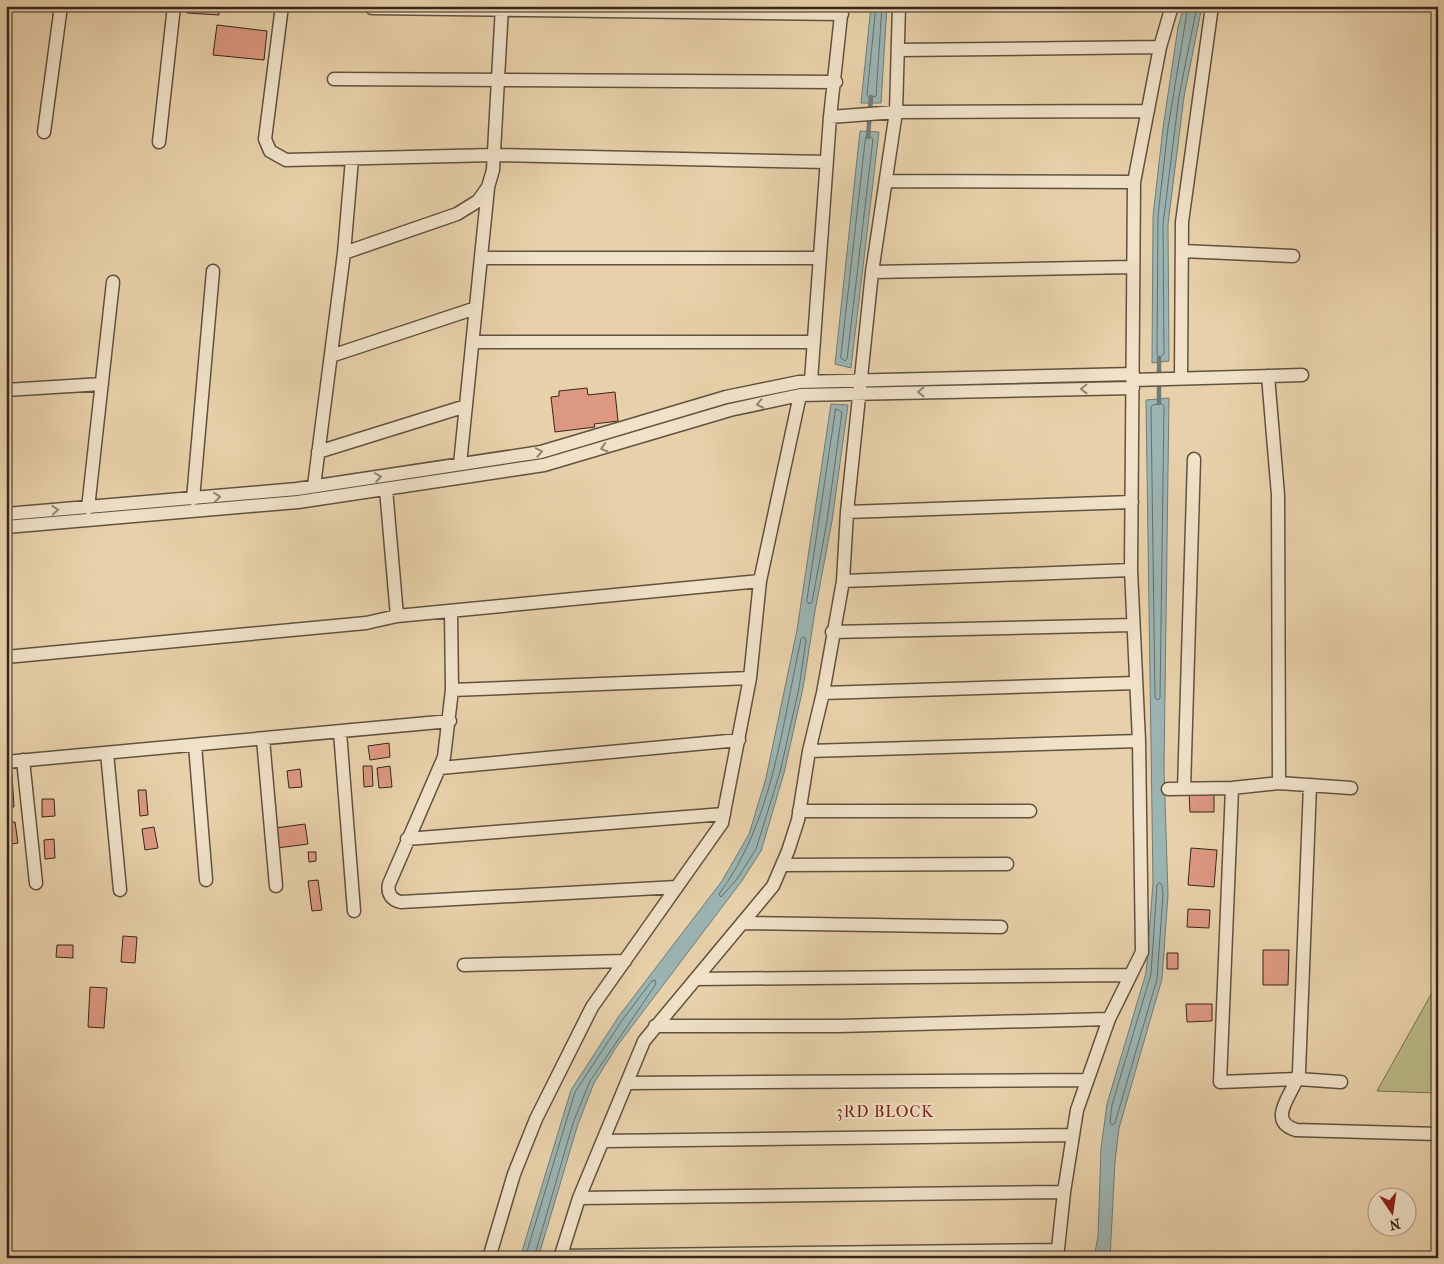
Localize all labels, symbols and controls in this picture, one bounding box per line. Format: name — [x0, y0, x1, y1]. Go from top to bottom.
one-way arrow — [1080, 384, 1088, 394]
one-way arrow — [917, 387, 925, 398]
one-way arrow — [756, 398, 764, 409]
one-way arrow — [600, 443, 608, 453]
one-way arrow — [534, 447, 543, 458]
one-way arrow — [374, 472, 382, 482]
one-way arrow — [213, 491, 221, 502]
one-way arrow — [51, 505, 59, 516]
district label: 3RD BLOCK — [836, 1102, 934, 1121]
north arrow — [1366, 1186, 1416, 1236]
text: N — [1387, 1215, 1402, 1234]

